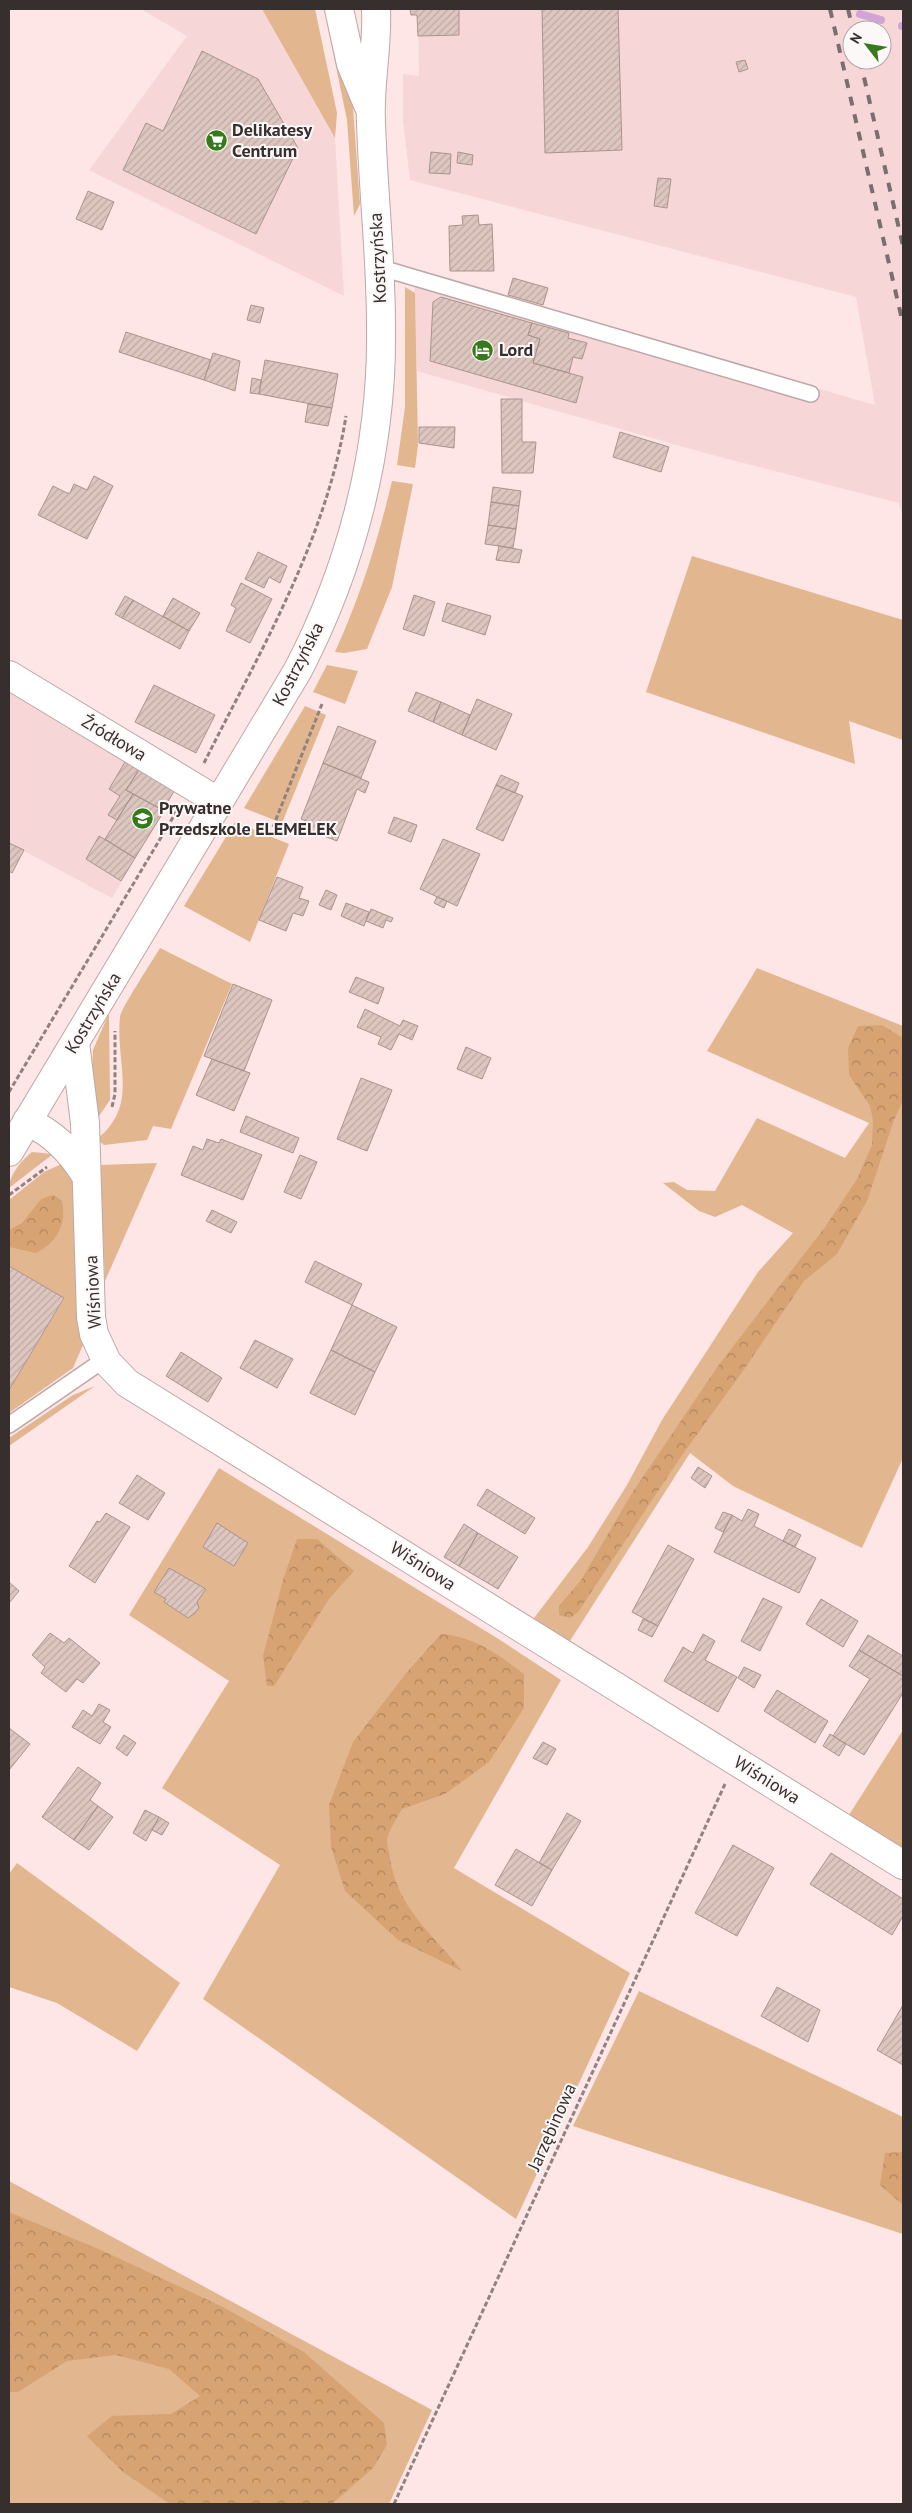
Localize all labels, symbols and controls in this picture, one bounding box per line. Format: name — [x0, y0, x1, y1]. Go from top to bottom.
north arrow — [842, 20, 892, 70]
text: N — [846, 30, 866, 47]
place label: Delikatesy Centrum — [232, 118, 313, 162]
supermarket icon: Delikatesy Centrum — [204, 128, 228, 152]
street label: Kostrzyńska — [364, 212, 391, 304]
hotel icon: Lord — [471, 338, 495, 362]
place label: Lord — [499, 338, 533, 361]
street label: Kostrzyńska — [267, 618, 328, 709]
street label: Źródłowa — [78, 709, 151, 766]
place label: Prywatne Przedszkole ELEMELEK — [159, 796, 337, 840]
school or university icon: Prywatne Przedszkole ELEMELEK — [131, 806, 155, 830]
street label: Kostrzyńska — [59, 968, 126, 1058]
street label: Wiśniowa — [79, 1255, 106, 1329]
street label: Wiśniowa — [386, 1536, 460, 1595]
street label: Wiśniowa — [730, 1750, 805, 1809]
street label: Jarzębinowa — [522, 2080, 581, 2175]

